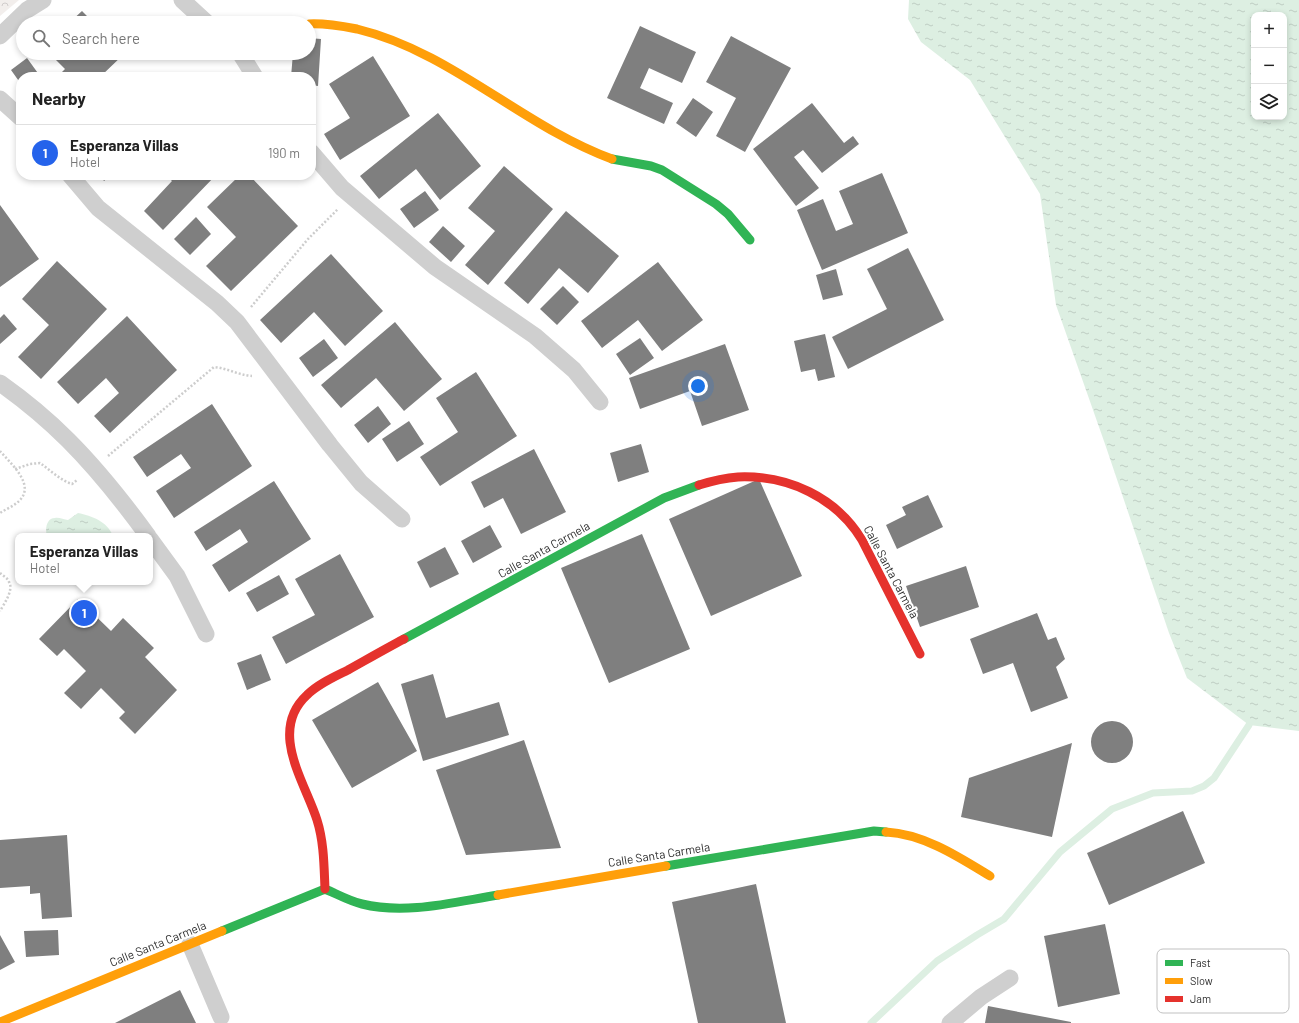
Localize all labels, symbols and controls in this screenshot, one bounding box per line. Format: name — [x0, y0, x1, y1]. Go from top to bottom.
map controls — [1251, 12, 1287, 120]
button: + — [1251, 12, 1287, 48]
search box — [16, 16, 316, 60]
icon: search — [30, 27, 52, 49]
text: Search here — [62, 29, 140, 47]
button: − — [1251, 48, 1287, 84]
button: layers — [1251, 84, 1287, 120]
text: Nearby — [32, 88, 86, 108]
text: Esperanza Villas — [70, 136, 178, 154]
text: 1 — [43, 145, 47, 161]
text: 190 m — [268, 145, 300, 161]
text: Hotel — [70, 154, 100, 170]
your location — [688, 376, 708, 396]
street label: Calle Santa Carmela — [495, 518, 592, 580]
street label: Calle Santa Carmela — [862, 523, 922, 620]
popup — [15, 533, 153, 585]
text: Esperanza Villas — [30, 542, 138, 560]
text: Hotel — [30, 560, 60, 576]
pin: 1 — [71, 598, 97, 628]
street label: Calle Santa Carmela — [607, 839, 711, 869]
street label: Calle Santa Carmela — [107, 917, 208, 969]
legend — [1157, 949, 1289, 1013]
text: Fast — [1190, 956, 1211, 969]
text: Slow — [1190, 974, 1213, 987]
text: Jam — [1190, 992, 1211, 1005]

